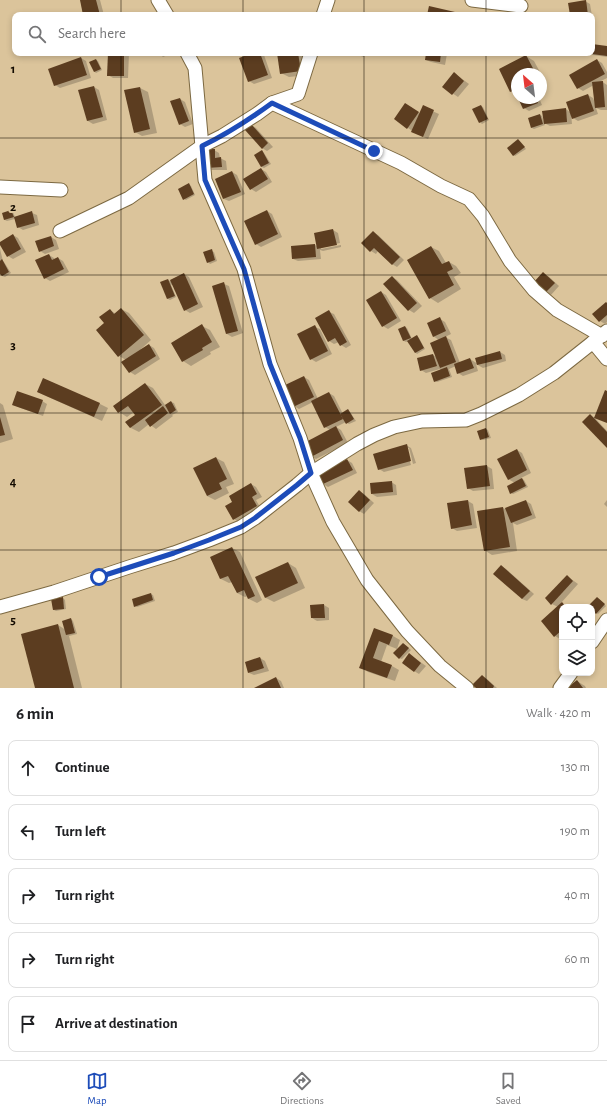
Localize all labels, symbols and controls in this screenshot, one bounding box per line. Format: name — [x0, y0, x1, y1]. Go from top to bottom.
search box — [12, 12, 595, 56]
icon: search — [26, 23, 48, 45]
text: Search here — [58, 26, 126, 41]
text: 1 — [11, 63, 15, 76]
north arrow — [511, 68, 547, 104]
route end — [365, 142, 383, 160]
text: 2 — [10, 201, 16, 214]
text: 3 — [10, 339, 16, 352]
text: 4 — [10, 476, 17, 489]
route start — [90, 568, 108, 586]
map controls — [559, 604, 595, 676]
button: locate — [559, 604, 595, 640]
text: 5 — [10, 614, 16, 627]
button: layers — [559, 640, 595, 676]
text: 6 min — [16, 705, 54, 722]
text: Walk · 420 m — [526, 707, 591, 720]
icon: ahead — [17, 757, 39, 779]
text: Continue — [55, 760, 110, 775]
text: 130 m — [561, 761, 590, 774]
icon: left — [17, 821, 39, 843]
text: Turn left — [55, 824, 106, 839]
text: 190 m — [560, 825, 590, 838]
icon: right — [17, 885, 39, 907]
text: Turn right — [55, 888, 114, 903]
text: 40 m — [564, 889, 590, 902]
icon: right — [17, 949, 39, 971]
text: Turn right — [55, 952, 114, 967]
text: 60 m — [564, 953, 590, 966]
icon: arrive — [17, 1013, 39, 1035]
text: Arrive at destination — [55, 1016, 178, 1031]
tab: Map — [86, 1070, 108, 1107]
tab: Directions — [280, 1070, 324, 1107]
tab: Saved — [496, 1070, 521, 1107]

